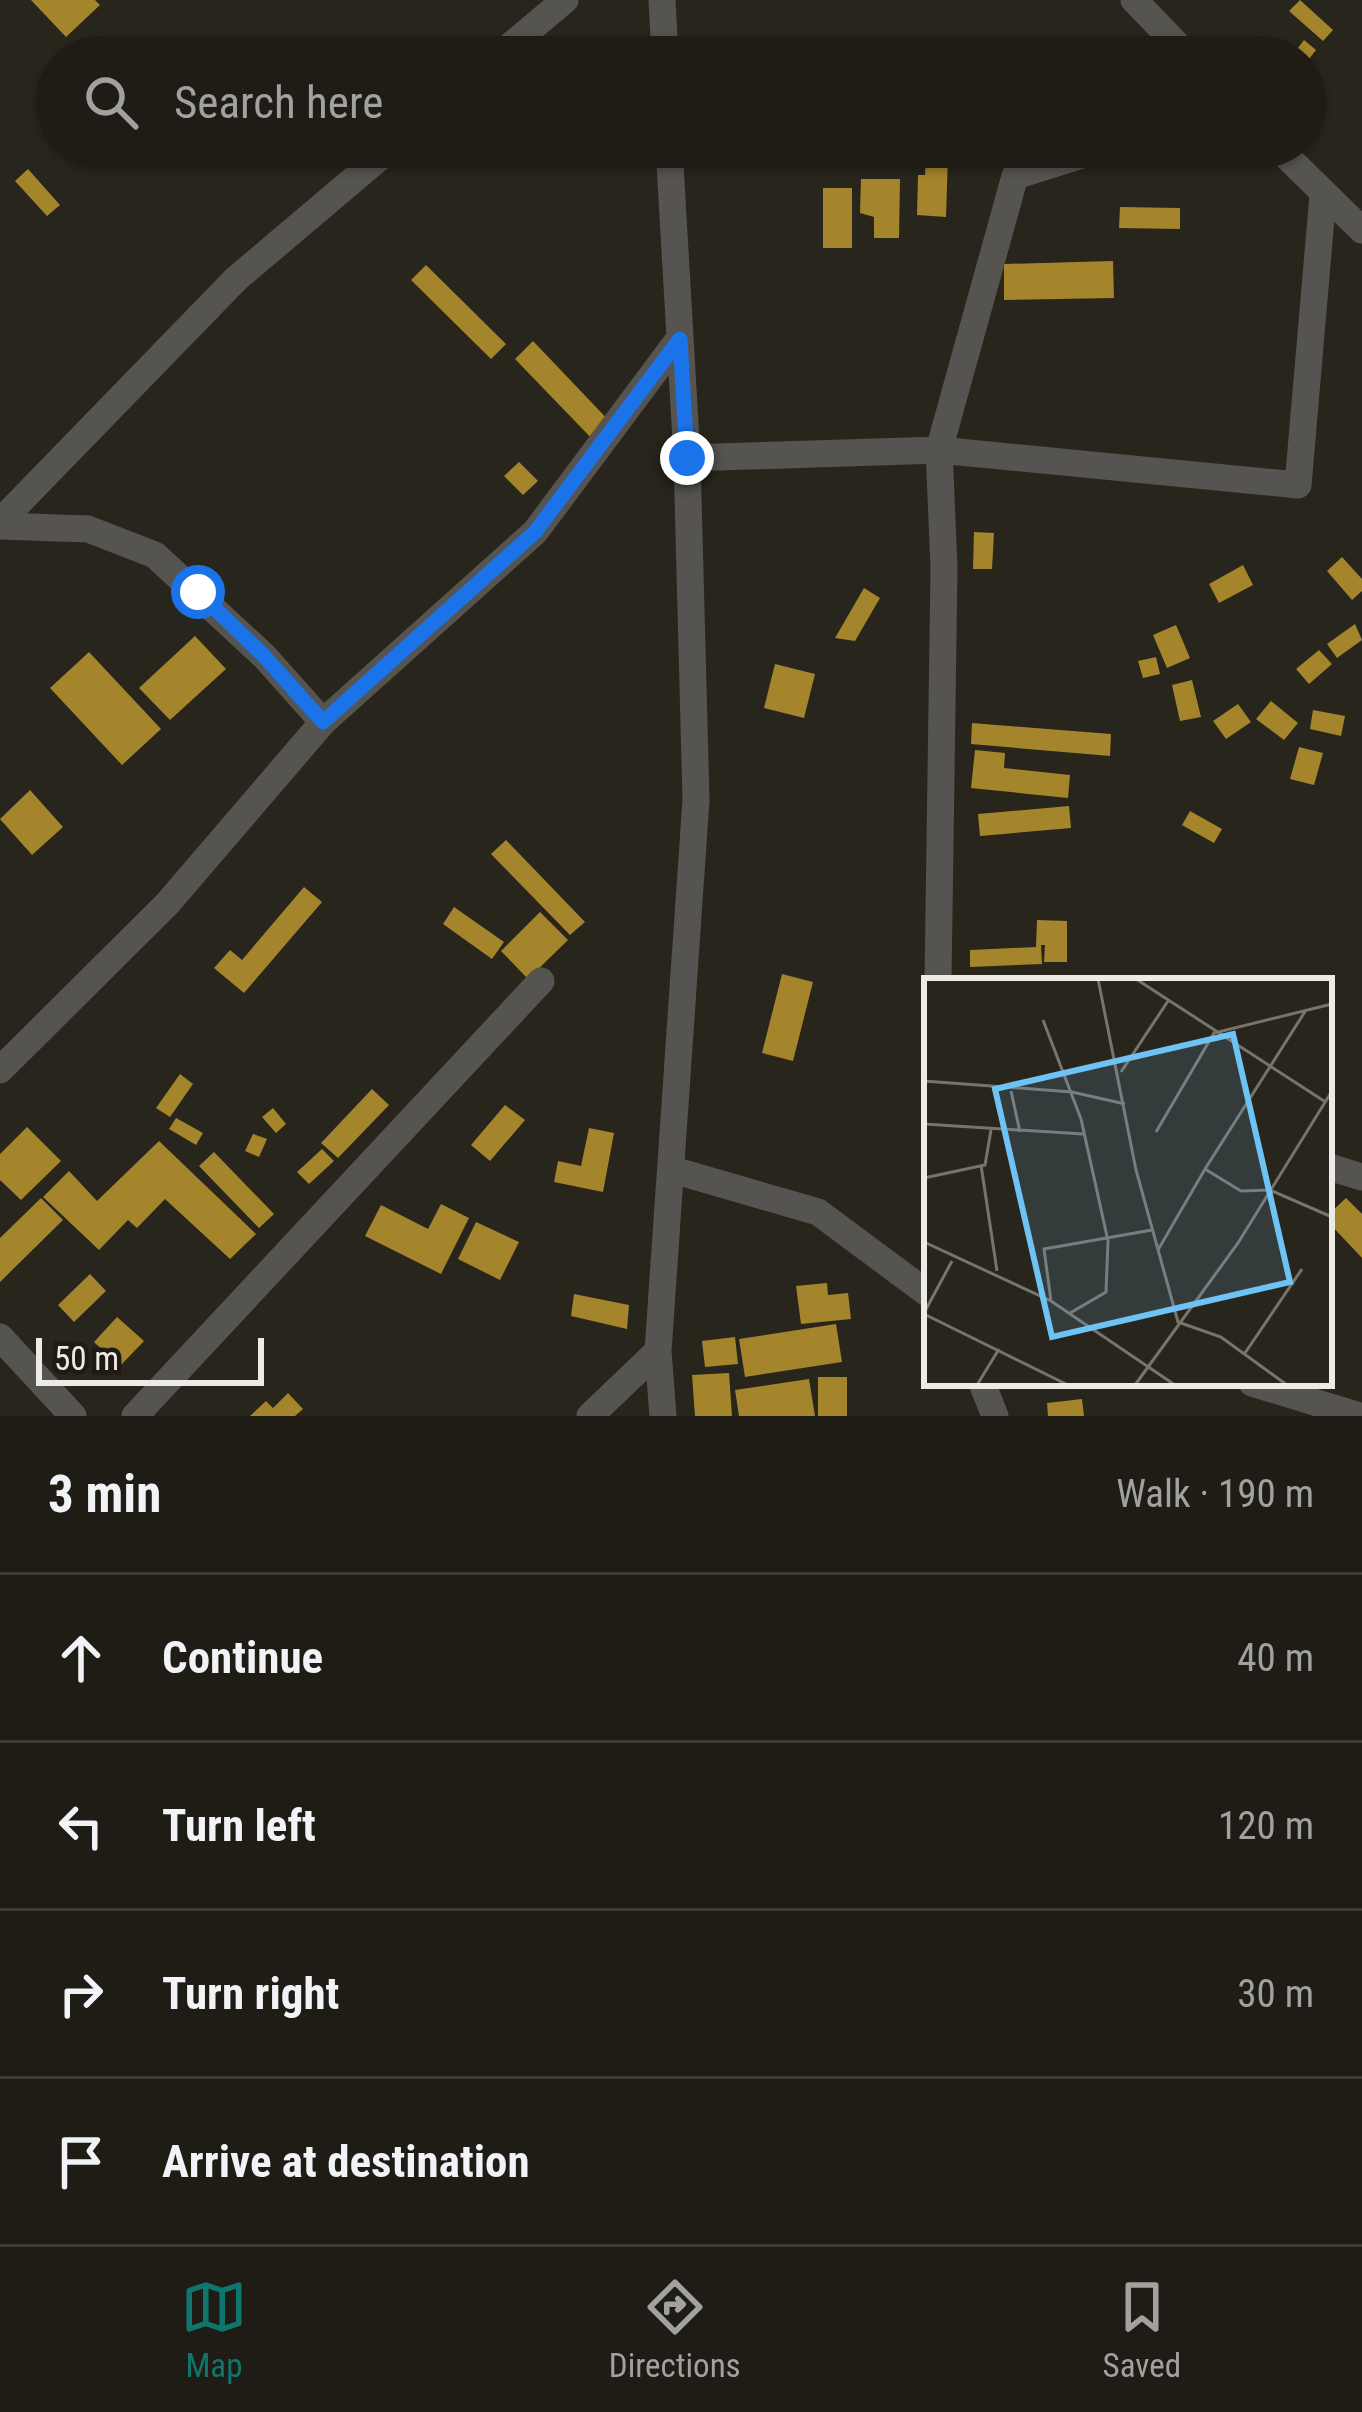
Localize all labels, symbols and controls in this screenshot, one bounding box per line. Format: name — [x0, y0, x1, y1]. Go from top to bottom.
search box — [36, 36, 1326, 168]
icon: search — [78, 69, 144, 135]
text: Search here — [174, 76, 383, 129]
route end — [660, 431, 714, 485]
route start — [171, 565, 225, 619]
inset map — [924, 978, 1332, 1386]
scale bar — [36, 1332, 264, 1385]
text: 50 m — [54, 1339, 119, 1378]
text: 3 min — [48, 1465, 161, 1524]
text: Walk · 190 m — [1116, 1471, 1314, 1517]
icon: ahead — [48, 1625, 114, 1691]
text: Continue — [162, 1631, 323, 1684]
text: 40 m — [1237, 1635, 1314, 1681]
icon: left — [48, 1793, 114, 1859]
text: Turn left — [162, 1799, 316, 1852]
text: 120 m — [1218, 1803, 1314, 1849]
icon: right — [48, 1961, 114, 2027]
text: Turn right — [162, 1967, 339, 2020]
text: 30 m — [1237, 1971, 1314, 2017]
icon: arrive — [48, 2129, 114, 2195]
text: Arrive at destination — [162, 2135, 530, 2188]
tab: Map — [181, 2274, 247, 2385]
tab: Directions — [609, 2274, 741, 2385]
tab: Saved — [1103, 2274, 1181, 2385]

